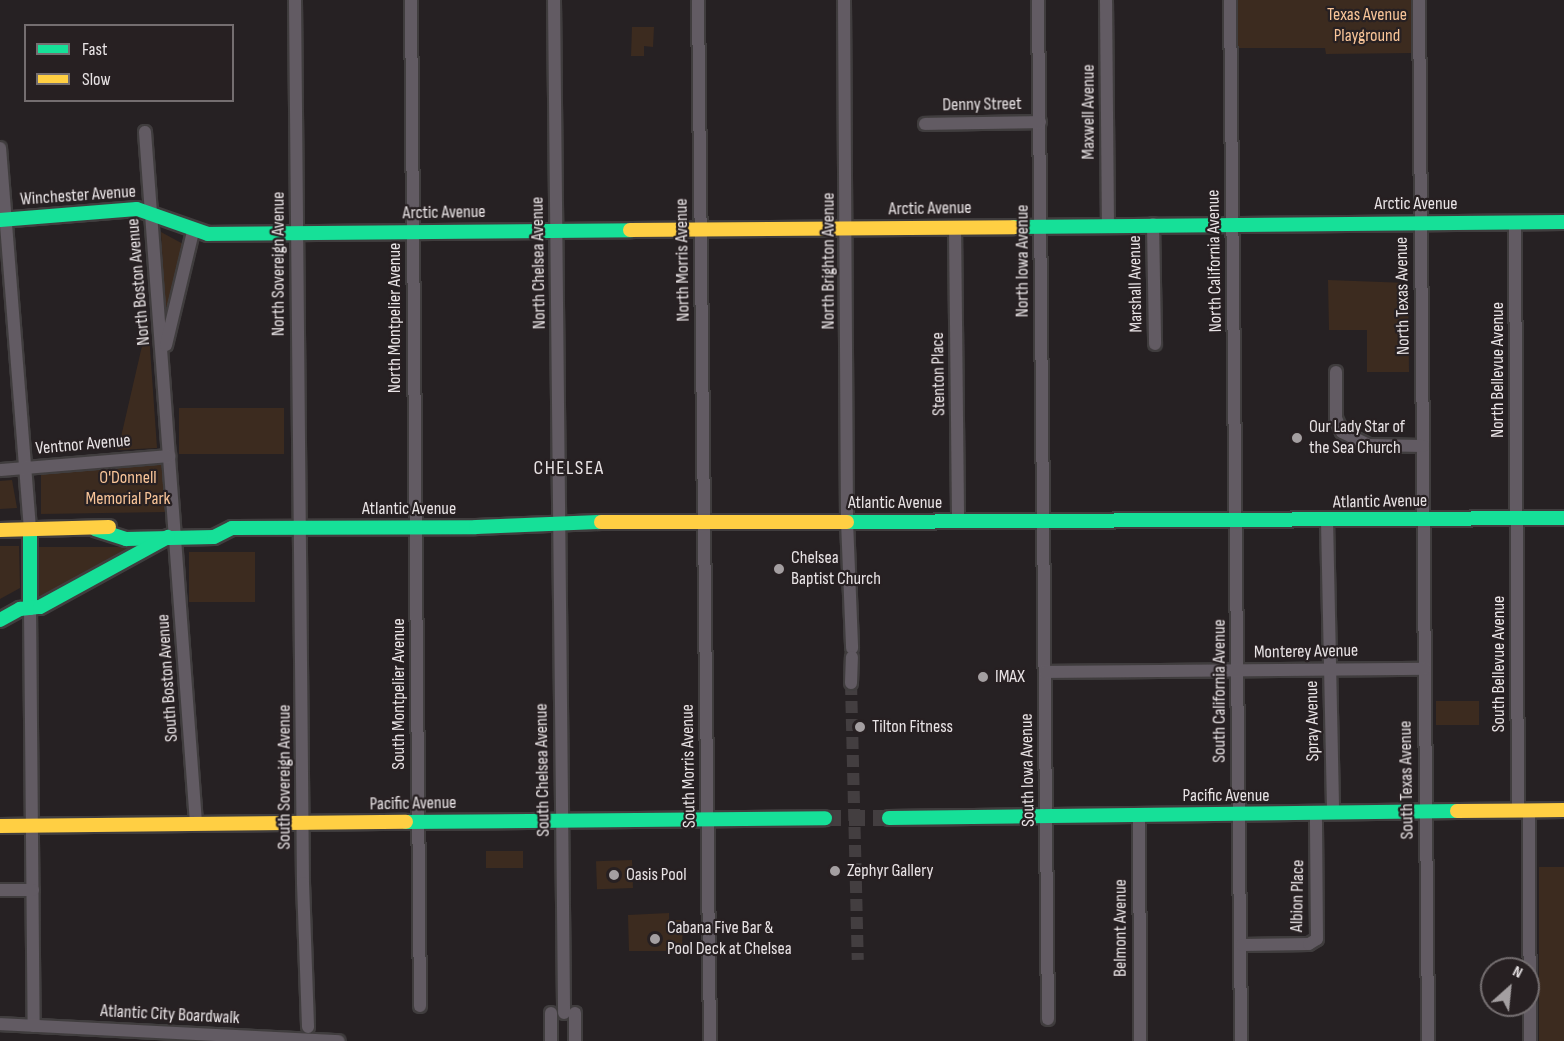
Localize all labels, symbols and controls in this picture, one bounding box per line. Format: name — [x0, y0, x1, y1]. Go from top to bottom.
park label: Texas Avenue Playground — [1327, 5, 1407, 48]
legend — [24, 24, 234, 102]
text: Fast — [82, 39, 107, 60]
street label: Maxwell Avenue — [1078, 64, 1100, 160]
text: Slow — [82, 69, 111, 90]
street label: Denny Street — [942, 94, 1022, 116]
street label: Winchester Avenue — [19, 181, 137, 211]
street label: North California Avenue — [1203, 189, 1227, 333]
street label: North Sovereign Avenue — [268, 192, 290, 336]
street label: North Brighton Avenue — [818, 192, 840, 330]
street label: Arctic Avenue — [1375, 193, 1457, 215]
street label: North Chelsea Avenue — [527, 197, 551, 329]
street label: Arctic Avenue — [888, 197, 972, 221]
street label: North Morris Avenue — [671, 198, 695, 322]
street label: Arctic Avenue — [402, 201, 486, 225]
street label: North Iowa Avenue — [1012, 205, 1034, 317]
street label: North Boston Avenue — [123, 218, 155, 346]
street label: Marshall Avenue — [1124, 235, 1148, 333]
street label: North Texas Avenue — [1391, 237, 1415, 355]
street label: North Montpelier Avenue — [384, 243, 406, 393]
street label: North Bellevue Avenue — [1487, 302, 1509, 438]
street label: Stenton Place — [927, 332, 951, 416]
place label: Our Lady Star of the Sea Church — [1309, 417, 1405, 460]
street label: Ventnor Avenue — [35, 430, 131, 460]
marker: Our Lady Star of the Sea Church — [1290, 431, 1304, 445]
district label: CHELSEA — [533, 456, 605, 480]
park label: O'Donnell Memorial Park — [86, 468, 170, 510]
street label: Atlantic Avenue — [1333, 490, 1427, 514]
street label: Atlantic Avenue — [848, 492, 942, 514]
street label: Atlantic Avenue — [362, 498, 456, 520]
place label: Chelsea Baptist Church — [791, 548, 881, 590]
marker: Chelsea Baptist Church — [772, 562, 786, 576]
street label: South Bellevue Avenue — [1488, 596, 1510, 732]
street label: South Boston Avenue — [153, 613, 183, 743]
street label: South Montpelier Avenue — [388, 618, 410, 770]
street label: South California Avenue — [1209, 619, 1231, 763]
street label: Monterey Avenue — [1254, 640, 1358, 664]
place label: IMAX — [995, 666, 1025, 688]
marker: IMAX — [976, 670, 990, 684]
street label: Spray Avenue — [1301, 680, 1325, 762]
street label: South Chelsea Avenue — [531, 703, 555, 837]
street label: South Sovereign Avenue — [274, 704, 296, 850]
street label: South Morris Avenue — [677, 704, 701, 828]
street label: South Iowa Avenue — [1016, 713, 1040, 827]
place label: Tilton Fitness — [872, 716, 953, 738]
marker: Tilton Fitness — [853, 720, 867, 734]
street label: South Texas Avenue — [1395, 720, 1419, 840]
street label: Pacific Avenue — [1183, 785, 1269, 807]
street label: Pacific Avenue — [369, 792, 457, 816]
place label: Zephyr Gallery — [847, 860, 933, 882]
street label: Albion Place — [1287, 860, 1309, 932]
place label: Oasis Pool — [626, 864, 687, 886]
marker: Zephyr Gallery — [828, 864, 842, 878]
marker: Oasis Pool — [607, 868, 621, 882]
street label: Belmont Avenue — [1110, 879, 1132, 977]
place label: Cabana Five Bar & Pool Deck at Chelsea — [667, 918, 792, 960]
marker: Cabana Five Bar & Pool Deck at Chelsea — [648, 932, 662, 946]
north arrow — [1480, 957, 1540, 1017]
text: N — [1509, 962, 1526, 983]
street label: Atlantic City Boardwalk — [100, 1001, 240, 1029]

